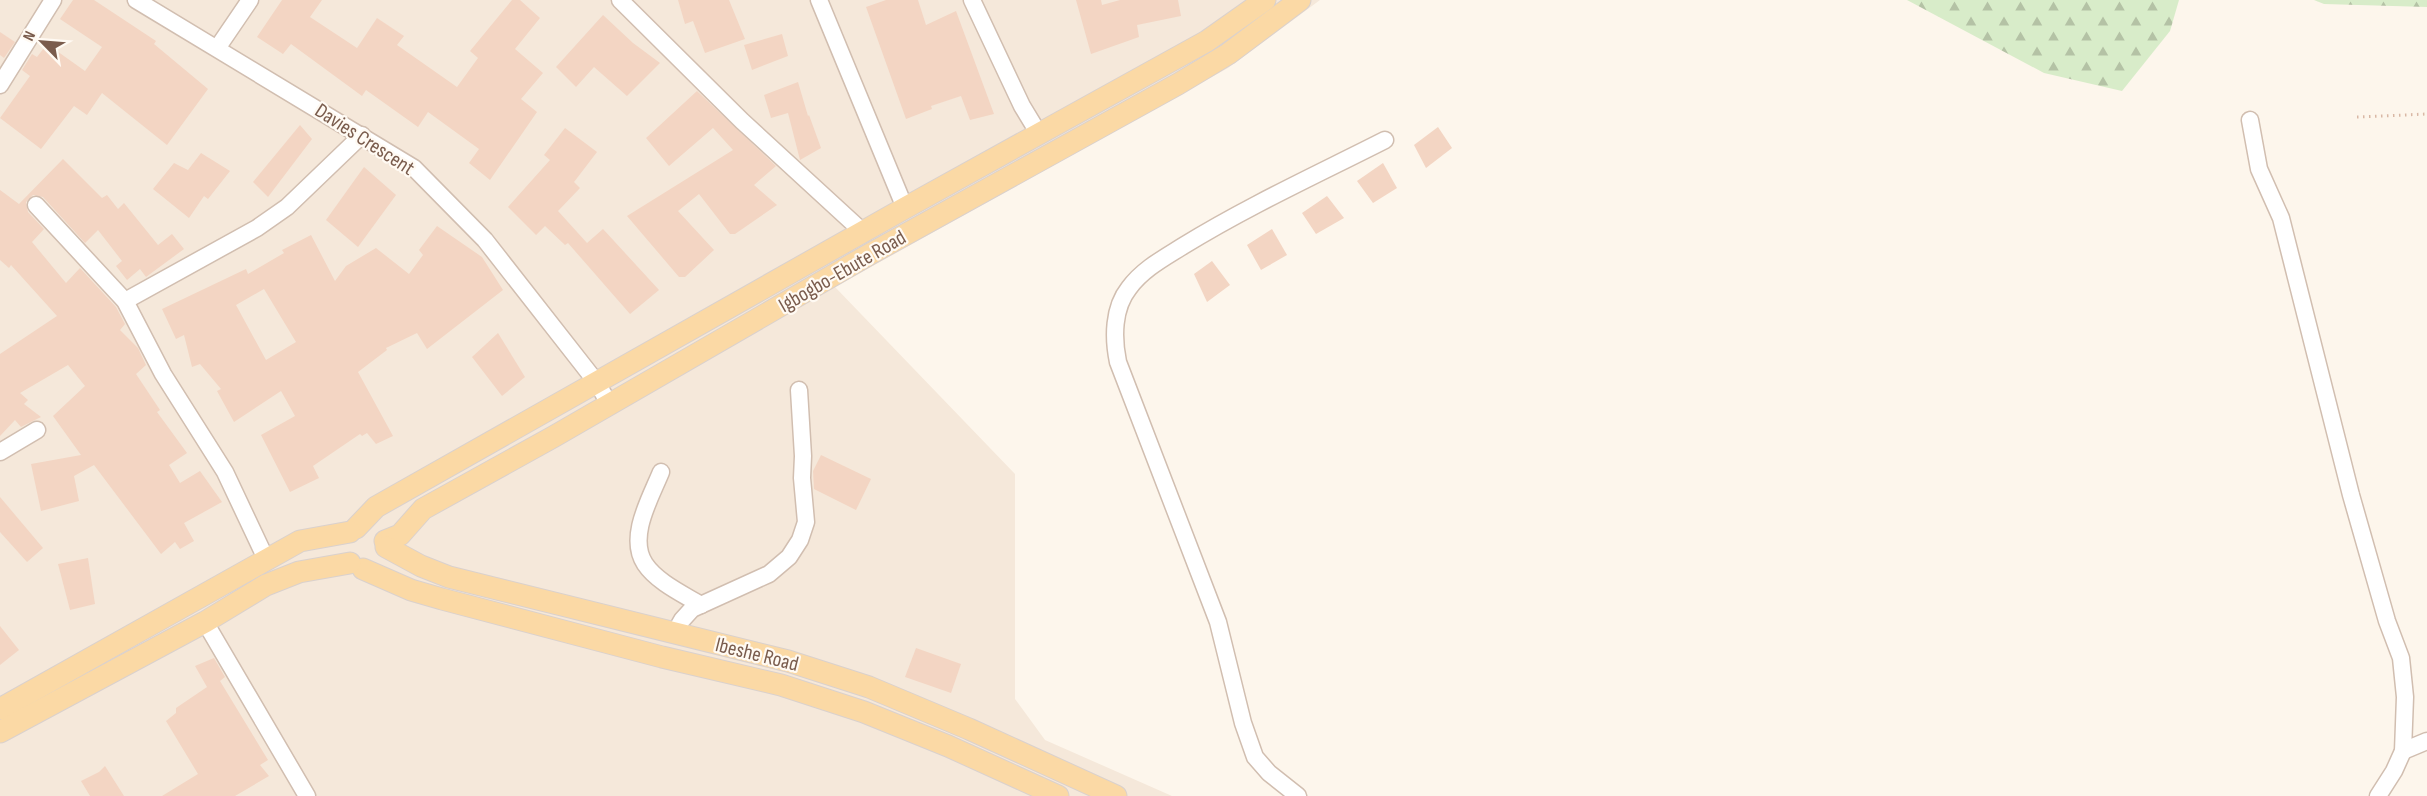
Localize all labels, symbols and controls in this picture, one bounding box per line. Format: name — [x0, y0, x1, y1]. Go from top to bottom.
north arrow — [12, 12, 72, 72]
text: N — [19, 28, 40, 44]
street label: Davies Crescent — [310, 98, 419, 181]
street label: Igbogbo-Ebute Road — [774, 225, 910, 318]
street label: Ibeshe Road — [713, 632, 801, 677]

